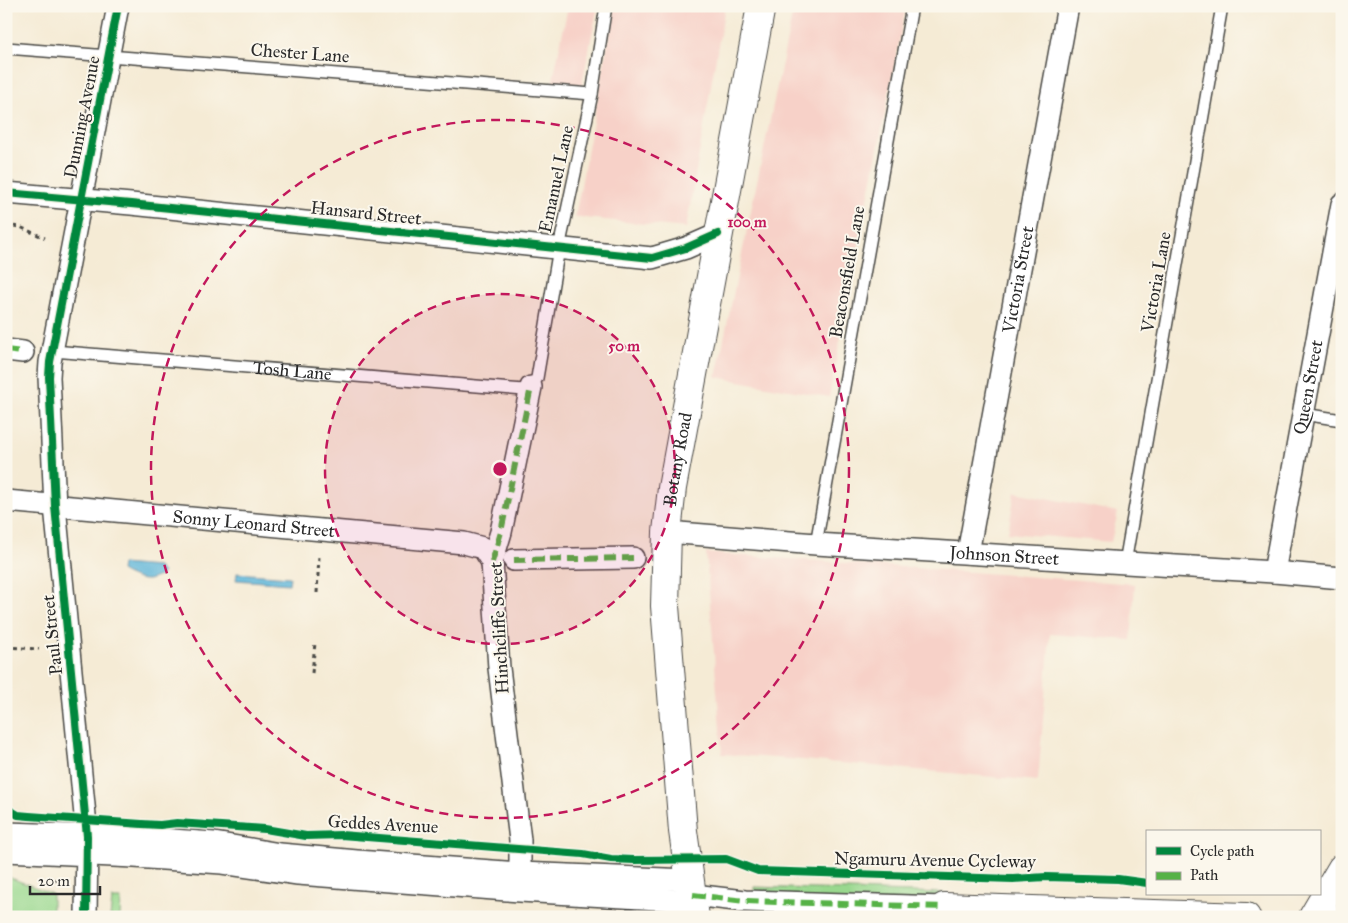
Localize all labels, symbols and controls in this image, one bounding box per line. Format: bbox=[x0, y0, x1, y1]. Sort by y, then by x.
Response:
street label: Chester Lane bbox=[250, 39, 350, 67]
street label: Dunning Avenue bbox=[59, 54, 106, 180]
street label: Emanuel Lane bbox=[534, 123, 578, 235]
street label: Hansard Street bbox=[309, 196, 423, 230]
street label: Beaconsfield Lane bbox=[825, 204, 869, 340]
text: 100 m bbox=[727, 213, 767, 231]
street label: Victoria Street bbox=[997, 224, 1039, 336]
street label: Victoria Lane bbox=[1136, 230, 1176, 335]
text: 50 m bbox=[608, 337, 640, 355]
street label: Queen Street bbox=[1289, 337, 1328, 436]
street label: Tosh Lane bbox=[252, 357, 332, 385]
street label: Botany Road bbox=[659, 411, 697, 508]
centre of rings bbox=[491, 460, 509, 478]
street label: Sonny Leonard Street bbox=[172, 505, 337, 542]
street label: Johnson Street bbox=[947, 541, 1060, 570]
street label: Hinchcliffe Street bbox=[485, 561, 513, 695]
street label: Paul Street bbox=[37, 593, 67, 676]
street label: Geddes Avenue bbox=[327, 810, 439, 838]
legend bbox=[1146, 830, 1320, 896]
text: Cycle path bbox=[1190, 842, 1255, 860]
street label: Ngamuru Avenue Cycleway bbox=[834, 847, 1037, 874]
scale bar bbox=[30, 863, 100, 895]
text: Path bbox=[1190, 866, 1219, 884]
text: 20 m bbox=[38, 872, 70, 890]

